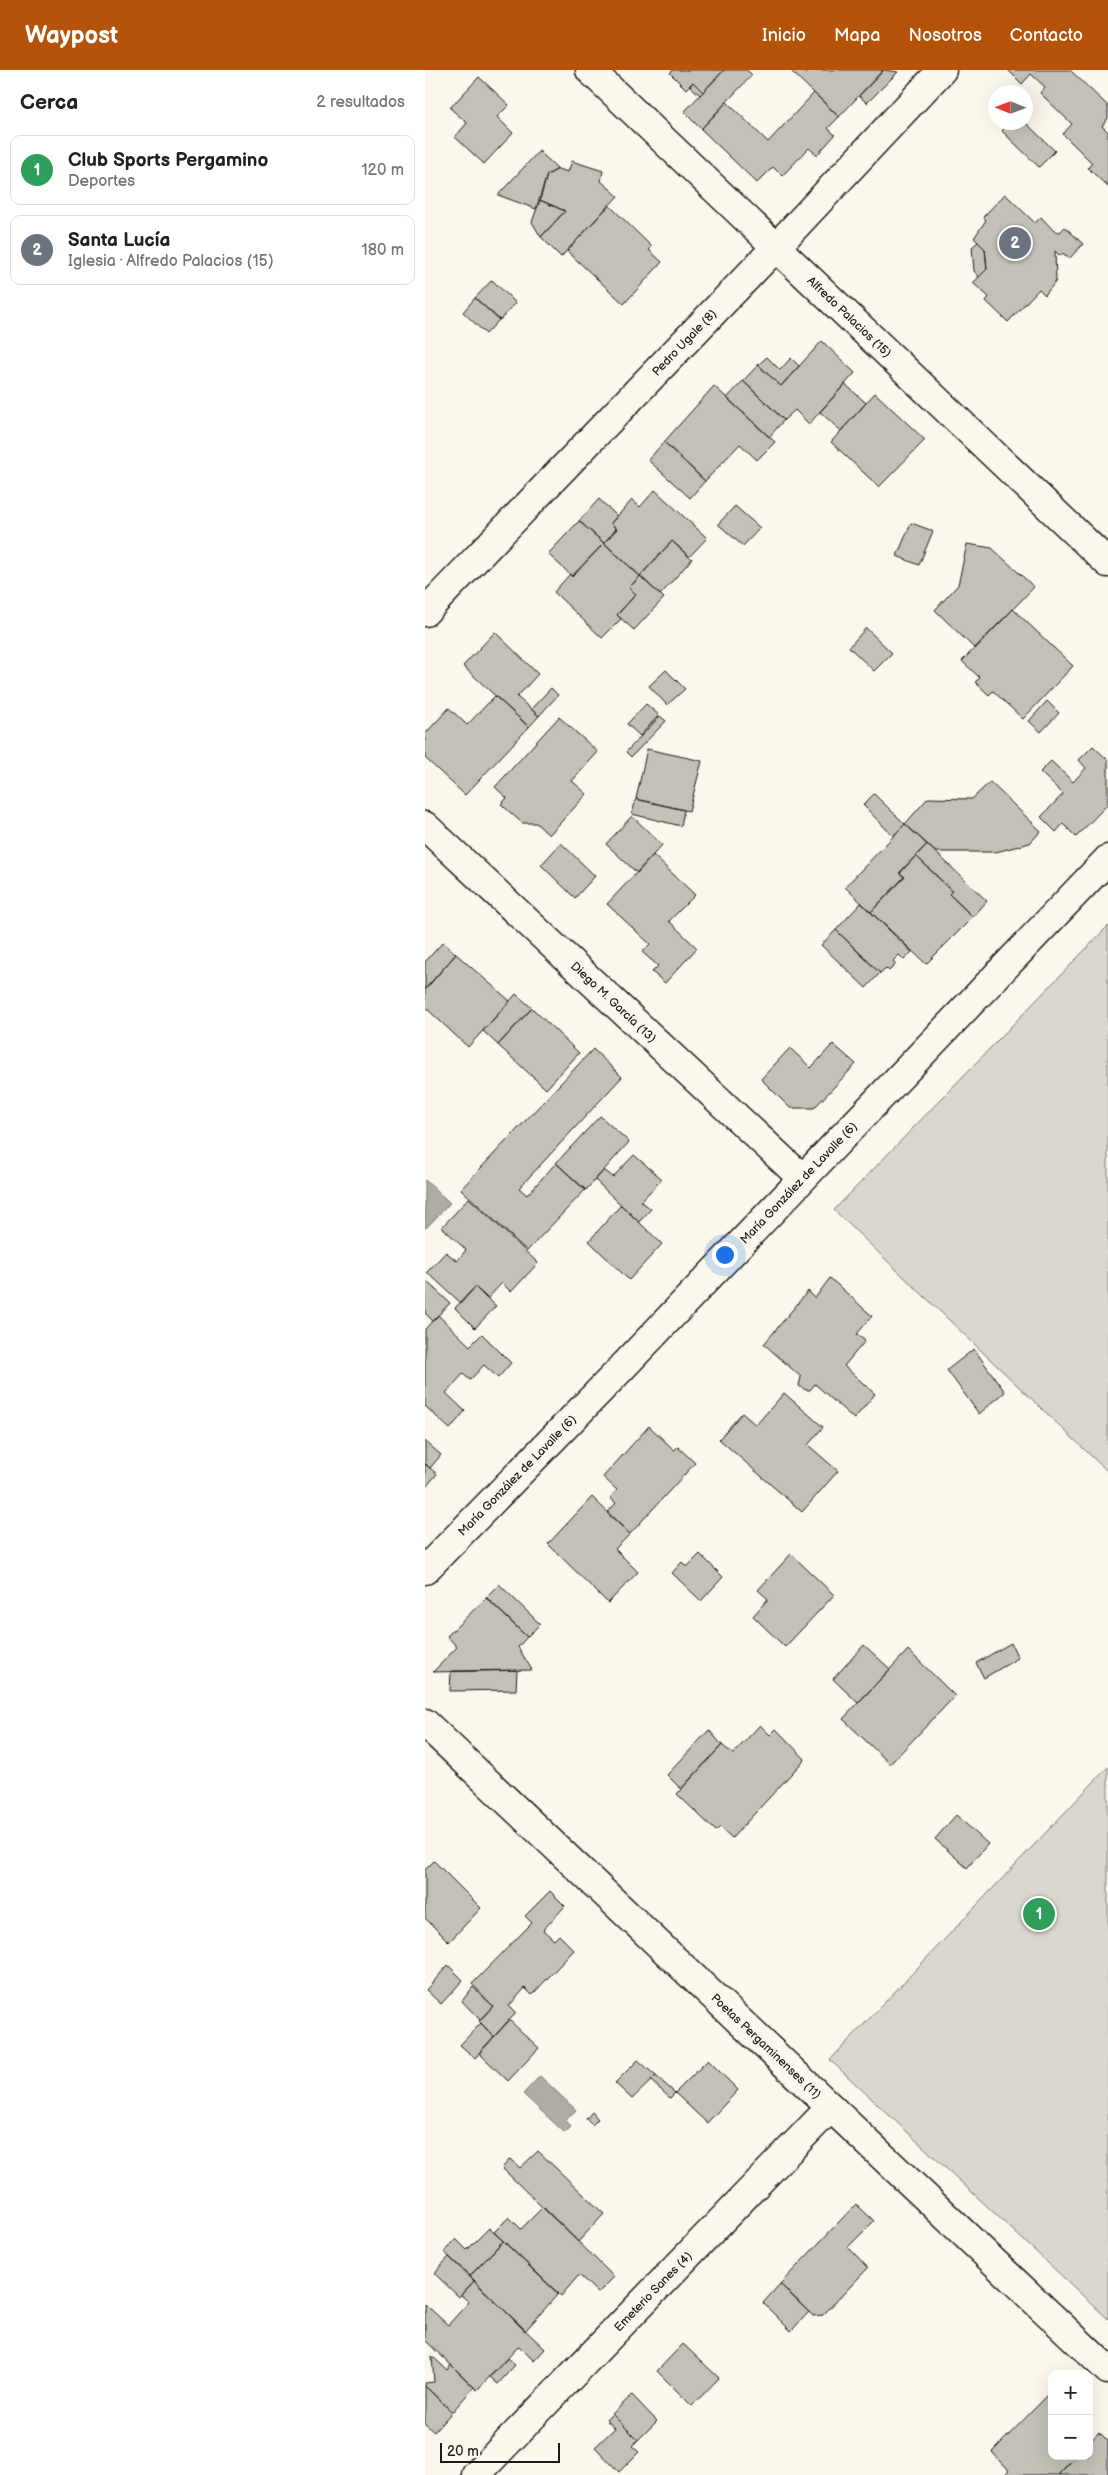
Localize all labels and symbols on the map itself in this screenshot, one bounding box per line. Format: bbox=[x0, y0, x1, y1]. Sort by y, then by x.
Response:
north arrow bbox=[988, 85, 1033, 130]
pin: 2 bbox=[999, 224, 1031, 262]
street label: Alfredo Palacios (15) bbox=[804, 274, 894, 361]
street label: Pedro Ugale (8) bbox=[649, 306, 720, 379]
street label: Diego M. García (13) bbox=[567, 959, 659, 1046]
street label: María González de Lavalle (6) bbox=[737, 1119, 861, 1247]
your location bbox=[712, 1242, 738, 1268]
street label: María González de Lavalle (6) bbox=[455, 1412, 580, 1539]
pin: 1 bbox=[1023, 1895, 1055, 1933]
street label: Poetas Pergaminenses (11) bbox=[708, 1991, 824, 2102]
street label: Emeterio Sanes (4) bbox=[611, 2249, 695, 2335]
scale bar bbox=[440, 2440, 560, 2463]

